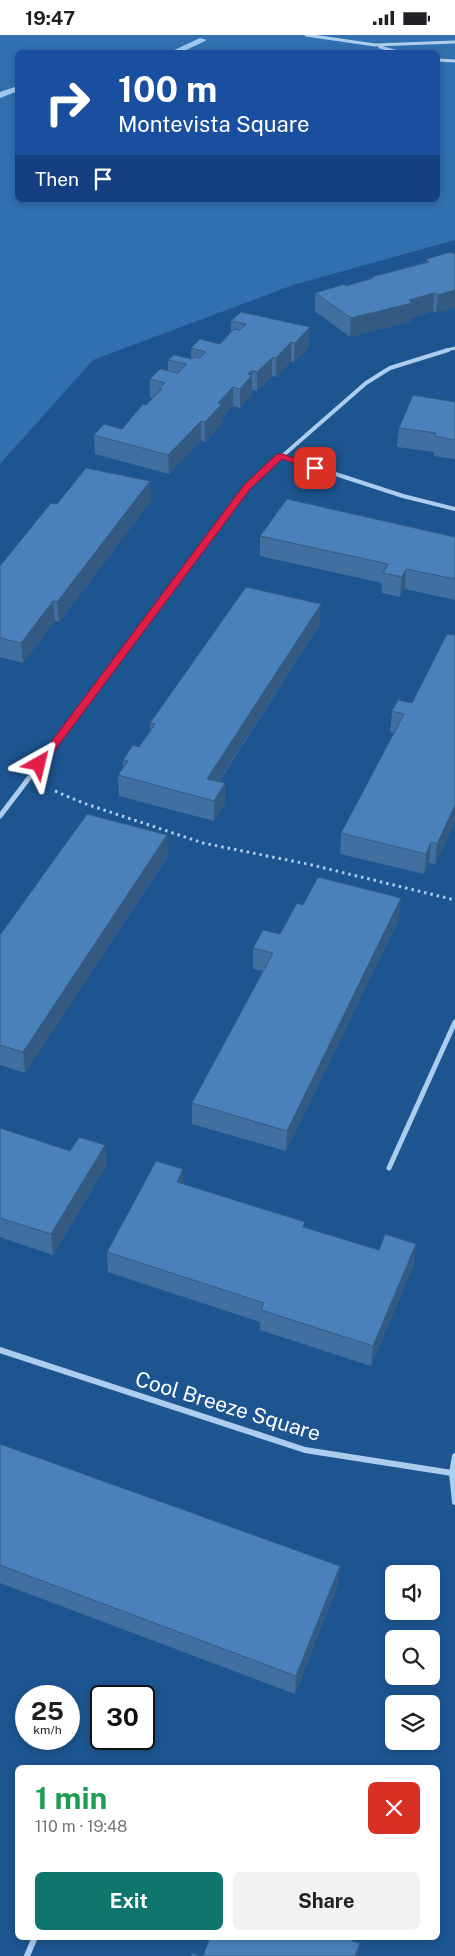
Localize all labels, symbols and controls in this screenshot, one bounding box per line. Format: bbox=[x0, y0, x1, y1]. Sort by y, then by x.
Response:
text: 19:47 bbox=[25, 7, 75, 29]
text: 100 m bbox=[118, 69, 217, 110]
icon: right bbox=[35, 70, 100, 135]
text: Montevista Square bbox=[118, 111, 310, 137]
icon: arrive bbox=[89, 165, 117, 193]
text: Then bbox=[35, 168, 79, 190]
pin bbox=[294, 447, 336, 489]
icon: arrive bbox=[301, 454, 329, 482]
position arrow bbox=[12.0, 737, 64.0, 789]
street label: Cool Breeze Square bbox=[132, 1366, 324, 1446]
map controls bbox=[385, 1565, 440, 1750]
button: sound bbox=[385, 1565, 440, 1620]
button: search bbox=[385, 1630, 440, 1685]
speed limit sign: 30 bbox=[90, 1685, 155, 1750]
button: layers bbox=[385, 1695, 440, 1750]
text: 25 bbox=[31, 1696, 64, 1726]
text: km/h bbox=[33, 1723, 62, 1737]
text: 1 min bbox=[35, 1780, 107, 1816]
button: close bbox=[368, 1782, 420, 1834]
text: 110 m · 19:48 bbox=[35, 1817, 127, 1836]
button: Exit bbox=[35, 1872, 223, 1930]
button: Share bbox=[233, 1872, 420, 1930]

